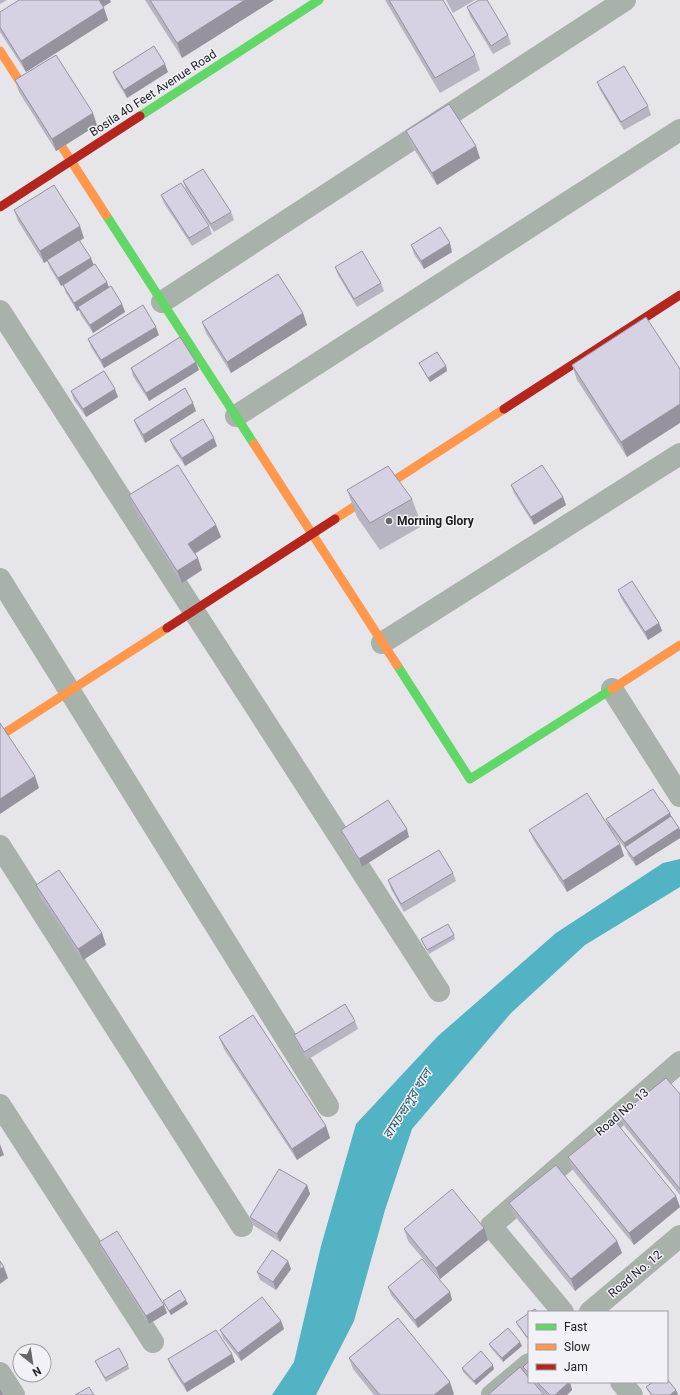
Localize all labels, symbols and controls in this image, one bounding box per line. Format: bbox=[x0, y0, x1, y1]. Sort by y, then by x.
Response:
street label: Bosila 40 Feet Avenue Road bbox=[87, 47, 219, 139]
place label: Morning Glory bbox=[397, 514, 475, 528]
marker: Morning Glory bbox=[384, 516, 394, 526]
water label: রামচন্দ্রপুর খাল bbox=[380, 1064, 436, 1142]
street label: Road No. 13 bbox=[593, 1085, 651, 1139]
street label: Road No. 12 bbox=[605, 1247, 665, 1300]
legend bbox=[528, 1311, 668, 1383]
text: Fast bbox=[564, 1320, 587, 1334]
text: Slow bbox=[564, 1340, 590, 1354]
north arrow bbox=[12, 1343, 52, 1383]
text: Jam bbox=[564, 1360, 588, 1374]
text: N bbox=[30, 1364, 43, 1379]

